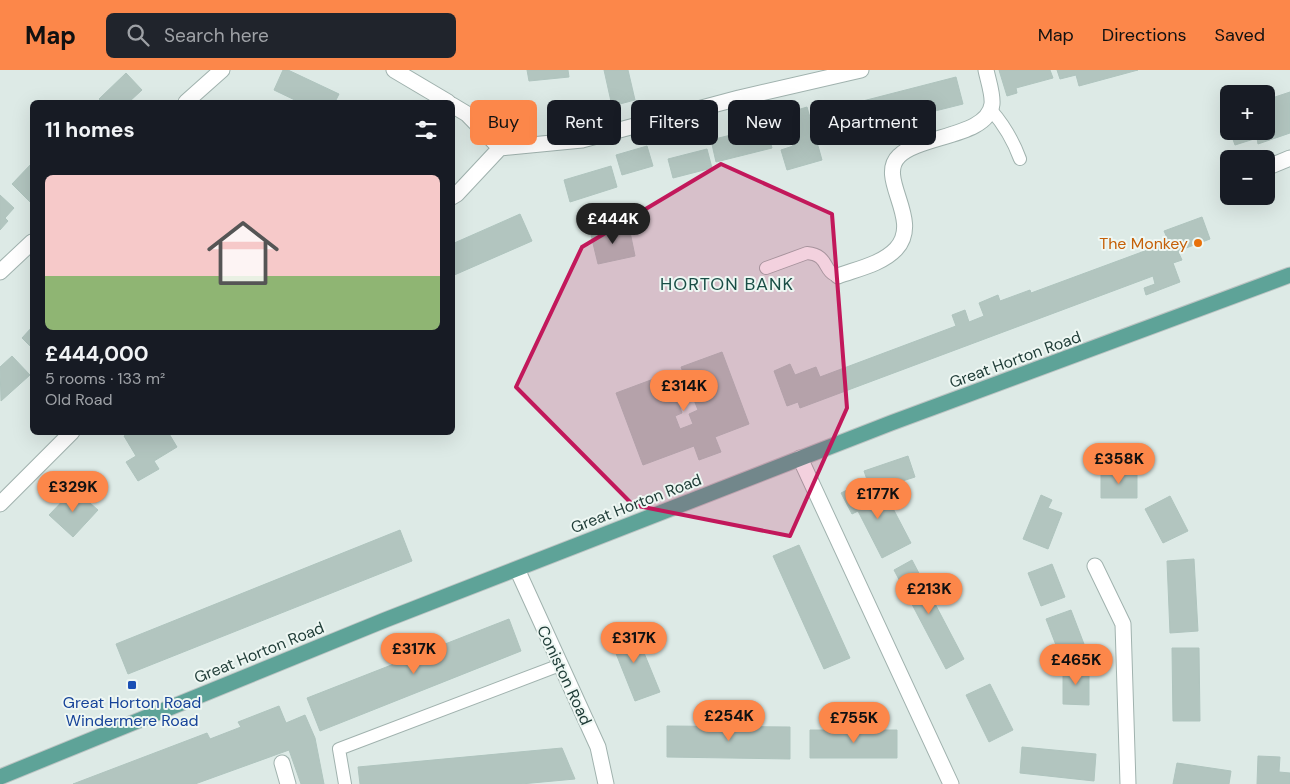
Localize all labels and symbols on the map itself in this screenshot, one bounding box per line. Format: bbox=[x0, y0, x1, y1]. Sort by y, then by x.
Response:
pin: £444K bbox=[578, 202, 648, 245]
place label: The Monkey bbox=[1099, 233, 1188, 254]
marker: The Monkey bbox=[1192, 237, 1204, 249]
district label: HORTON BANK bbox=[660, 272, 794, 296]
street label: Great Horton Road bbox=[947, 326, 1084, 393]
pin: £314K bbox=[649, 370, 719, 412]
pin: £358K bbox=[1084, 442, 1154, 485]
street label: Great Horton Road bbox=[568, 469, 705, 538]
pin: £329K bbox=[38, 470, 108, 513]
pin: £177K bbox=[843, 478, 913, 520]
pin: £213K bbox=[894, 572, 964, 615]
street label: Great Horton Road bbox=[191, 617, 327, 688]
street label: Coniston Road bbox=[532, 622, 597, 729]
pin: £317K bbox=[599, 622, 669, 664]
pin: £317K bbox=[379, 632, 449, 675]
pin: £465K bbox=[1041, 644, 1111, 686]
marker: Great Horton Road Windermere Road bbox=[126, 679, 138, 691]
place label: Great Horton Road Windermere Road bbox=[63, 692, 201, 731]
pin: £254K bbox=[694, 700, 764, 742]
pin: £755K bbox=[819, 702, 889, 744]

